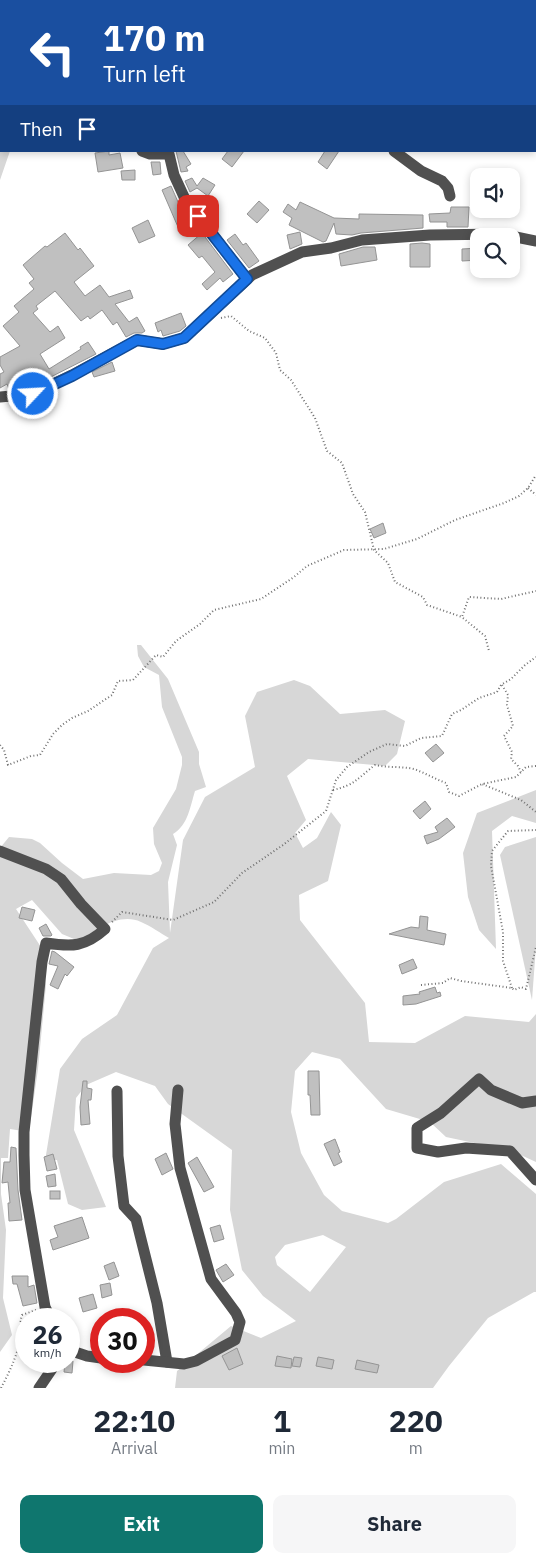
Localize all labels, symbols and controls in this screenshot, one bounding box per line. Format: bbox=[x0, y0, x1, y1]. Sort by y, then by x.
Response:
text: 170 m bbox=[103, 15, 206, 61]
icon: left bbox=[20, 20, 85, 85]
text: Turn left bbox=[103, 59, 186, 88]
icon: arrive bbox=[73, 115, 101, 143]
text: Then bbox=[20, 117, 63, 141]
map controls bbox=[470, 168, 520, 278]
button: sound bbox=[470, 168, 520, 218]
pin bbox=[177, 195, 219, 237]
icon: arrive bbox=[184, 202, 212, 230]
button: search bbox=[470, 228, 520, 278]
position arrow bbox=[6, 367, 58, 419]
speed limit sign: 30 bbox=[90, 1308, 155, 1373]
text: 26 bbox=[32, 1318, 63, 1351]
text: km/h bbox=[33, 1345, 62, 1360]
text: 22:10 bbox=[93, 1401, 175, 1440]
text: 1 bbox=[273, 1401, 291, 1440]
text: 220 bbox=[389, 1401, 443, 1440]
text: Arrival bbox=[111, 1438, 158, 1458]
text: min bbox=[268, 1438, 295, 1458]
text: m bbox=[409, 1438, 423, 1458]
button: Exit bbox=[20, 1495, 263, 1553]
button: Share bbox=[273, 1495, 516, 1553]

